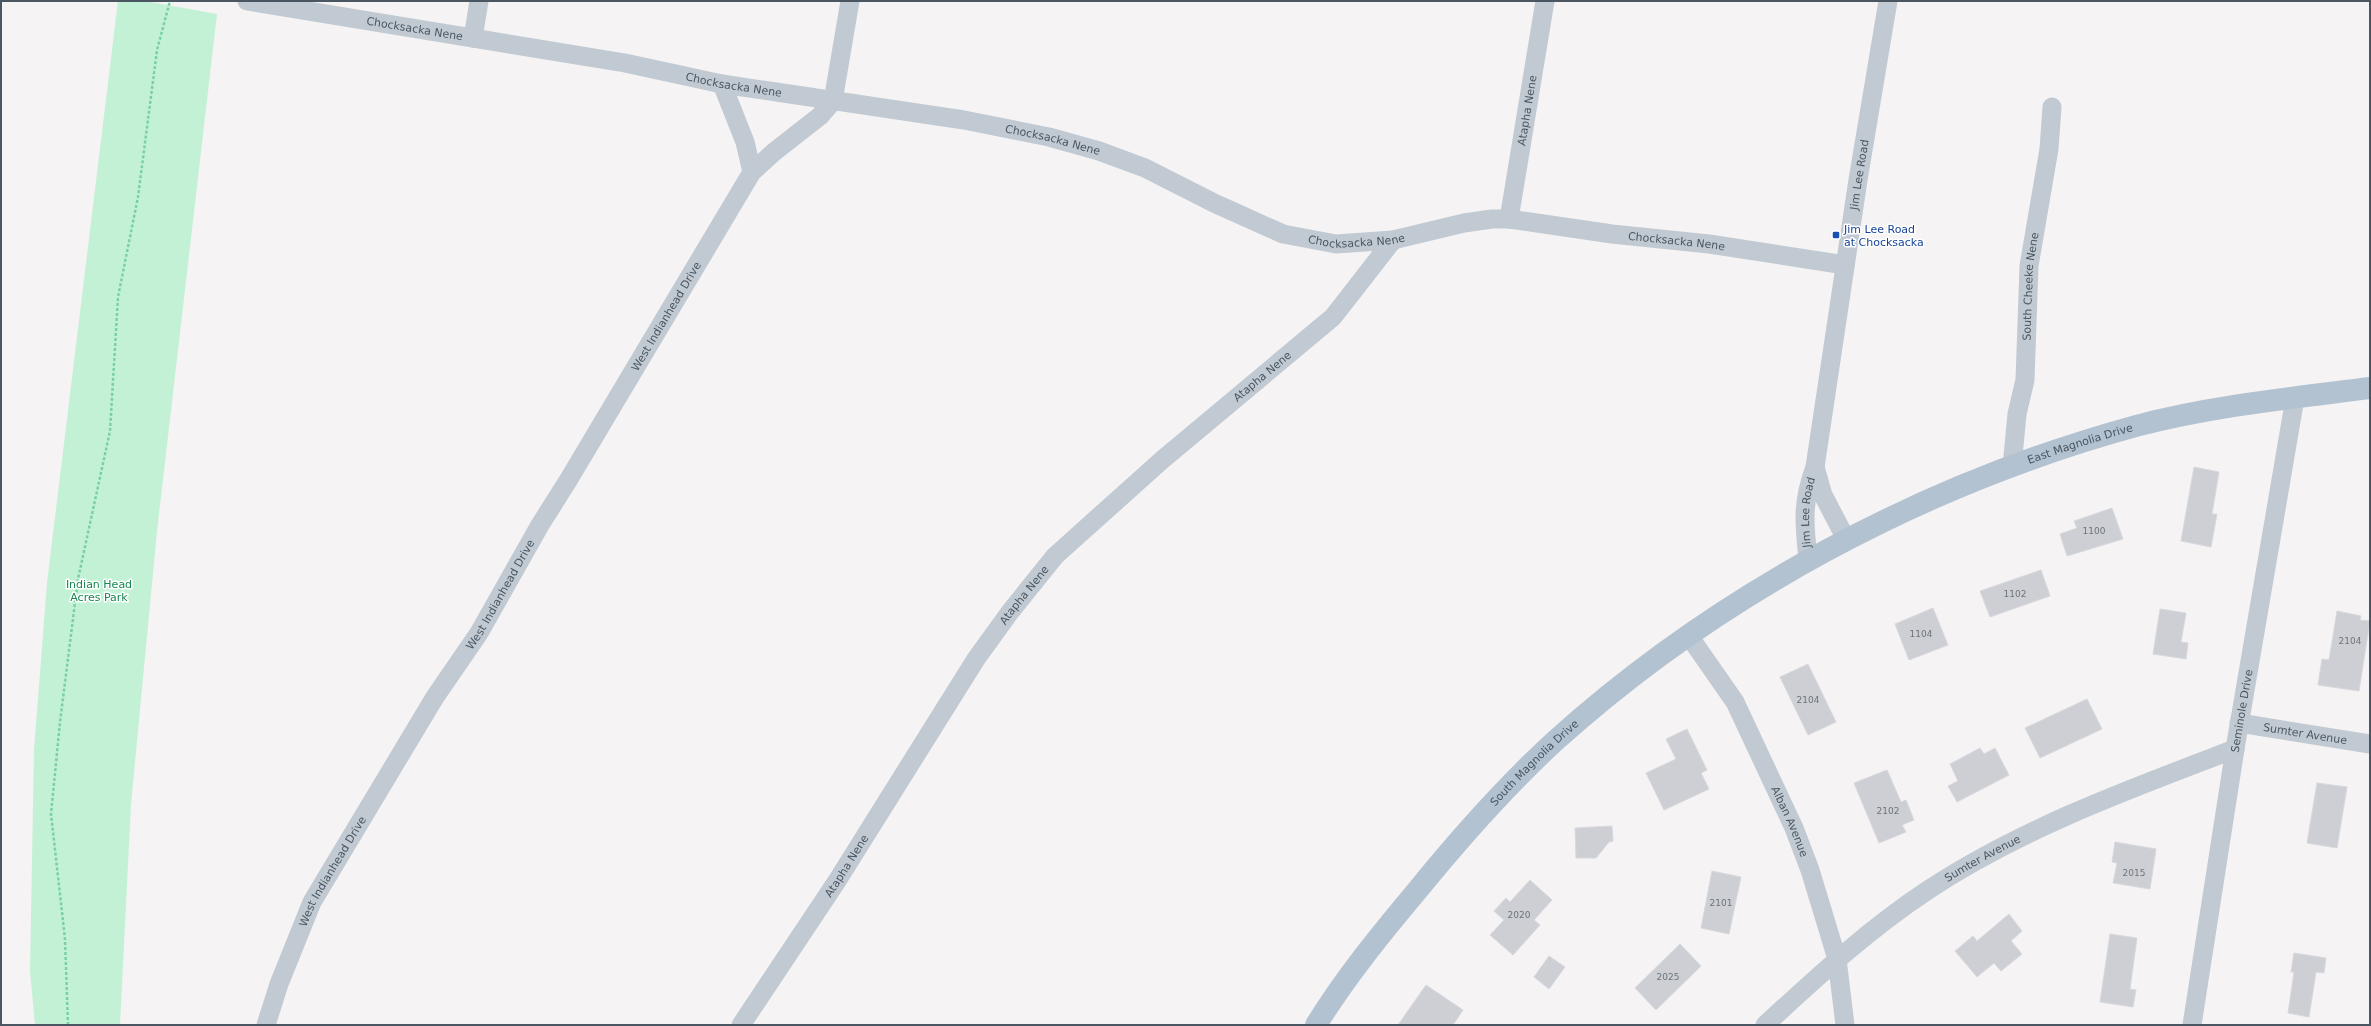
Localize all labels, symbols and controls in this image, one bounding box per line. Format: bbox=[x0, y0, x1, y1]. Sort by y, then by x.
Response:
street label: Chocksacka Nene bbox=[365, 15, 464, 43]
street label: Chocksacka Nene bbox=[684, 70, 783, 100]
street label: Atapha Nene bbox=[1515, 74, 1540, 147]
street label: Chocksacka Nene bbox=[1004, 122, 1102, 158]
street label: Jim Lee Road bbox=[1847, 139, 1872, 212]
place label: Jim Lee Road at Chocksacka bbox=[1843, 223, 1924, 249]
street label: Chocksacka Nene bbox=[1627, 230, 1726, 253]
marker: Jim Lee Road at Chocksacka bbox=[1831, 230, 1841, 240]
street label: Chocksacka Nene bbox=[1307, 231, 1407, 251]
street label: South Cheeke Nene bbox=[2020, 231, 2042, 341]
street label: West Indianhead Drive bbox=[629, 259, 704, 374]
street label: Atapha Nene bbox=[1231, 349, 1294, 405]
street label: East Magnolia Drive bbox=[2026, 421, 2135, 467]
street label: Jim Lee Road bbox=[1799, 476, 1818, 549]
house number: 1100 bbox=[2083, 526, 2106, 536]
street label: West Indianhead Drive bbox=[464, 537, 538, 652]
street label: Atapha Nene bbox=[997, 563, 1052, 627]
park label: Indian Head Acres Park bbox=[66, 578, 132, 604]
house number: 1102 bbox=[2004, 589, 2026, 599]
house number: 1104 bbox=[1910, 629, 1933, 639]
house number: 2104 bbox=[2339, 636, 2362, 646]
street label: Seminole Drive bbox=[2229, 668, 2256, 753]
house number: 2104 bbox=[1797, 695, 1820, 705]
street label: South Magnolia Drive bbox=[1488, 717, 1582, 809]
street label: Sumter Avenue bbox=[2262, 721, 2348, 747]
street label: Alban Avenue bbox=[1768, 784, 1810, 859]
house number: 2102 bbox=[1877, 806, 1899, 816]
street label: West Indianhead Drive bbox=[297, 814, 369, 929]
street label: Atapha Nene bbox=[822, 832, 872, 900]
street label: Sumter Avenue bbox=[1942, 832, 2023, 885]
house number: 2015 bbox=[2123, 868, 2145, 878]
house number: 2101 bbox=[1710, 898, 1732, 908]
house number: 2020 bbox=[1508, 910, 1531, 920]
house number: 2025 bbox=[1657, 972, 1679, 982]

